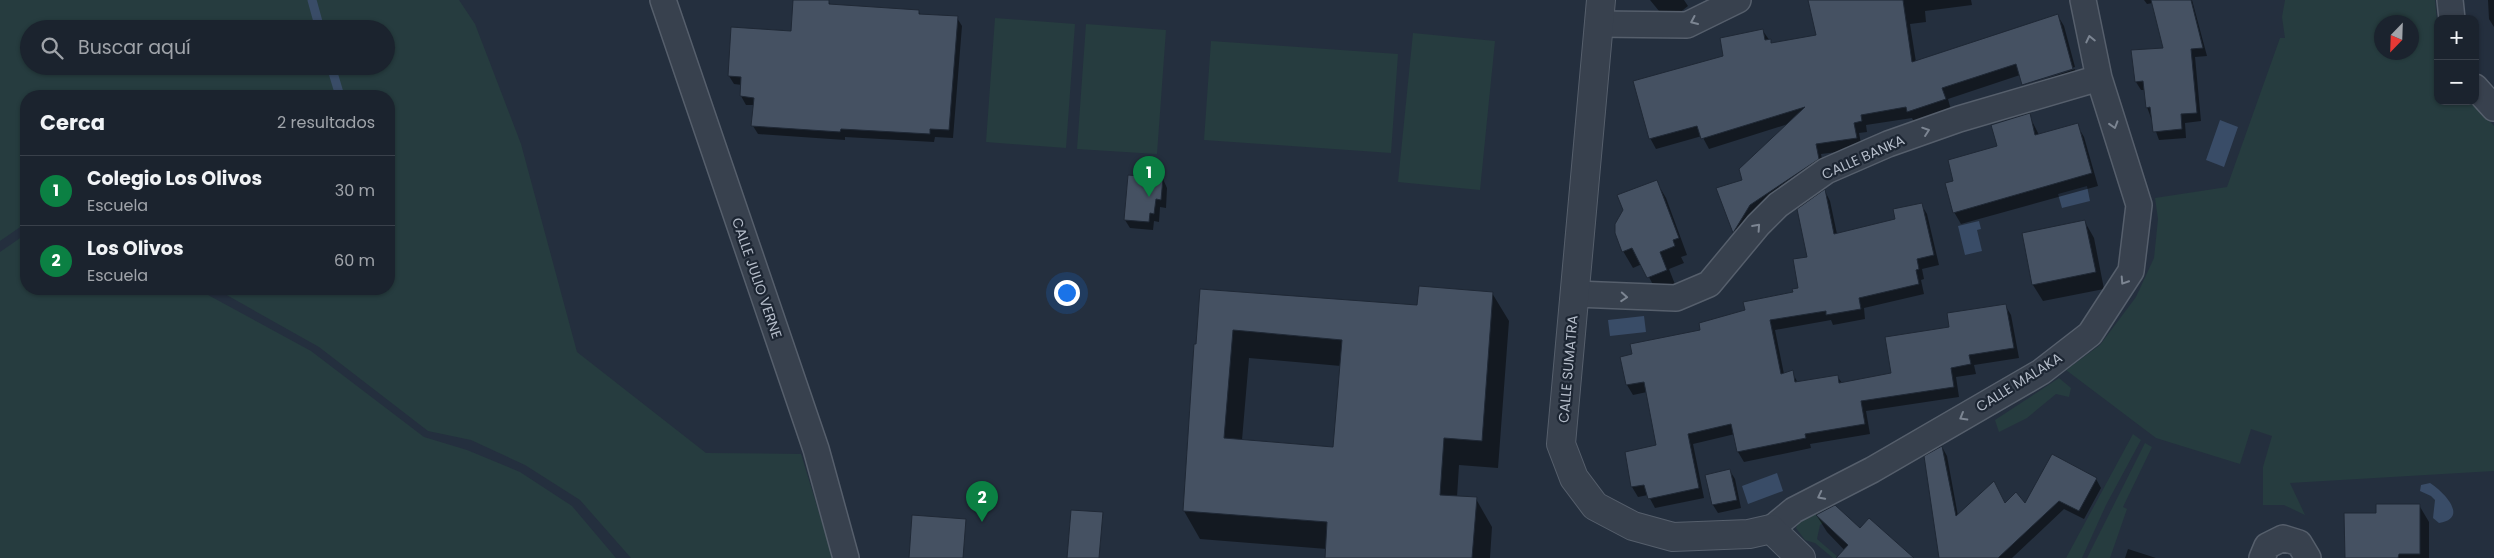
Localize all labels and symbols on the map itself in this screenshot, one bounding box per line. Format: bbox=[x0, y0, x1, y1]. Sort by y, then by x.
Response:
one-way arrow bbox=[1690, 15, 1699, 26]
north arrow bbox=[2374, 15, 2419, 60]
one-way arrow bbox=[2085, 35, 2096, 44]
one-way arrow bbox=[2108, 120, 2118, 128]
one-way arrow bbox=[1922, 127, 1930, 137]
street label: CALLE BANKA bbox=[1818, 130, 1908, 184]
pin: 1 bbox=[1133, 156, 1165, 197]
street label: CALLE JULIO VERNE bbox=[727, 215, 787, 341]
one-way arrow bbox=[1751, 223, 1760, 232]
one-way arrow bbox=[2121, 275, 2131, 284]
your location bbox=[1054, 280, 1080, 306]
one-way arrow bbox=[1620, 291, 1628, 302]
street label: CALLE SUMATRA bbox=[1553, 314, 1583, 424]
street label: CALLE MALAKA bbox=[1972, 348, 2066, 416]
one-way arrow bbox=[1960, 411, 1969, 421]
pin: 2 bbox=[966, 481, 998, 522]
one-way arrow bbox=[1818, 490, 1827, 500]

